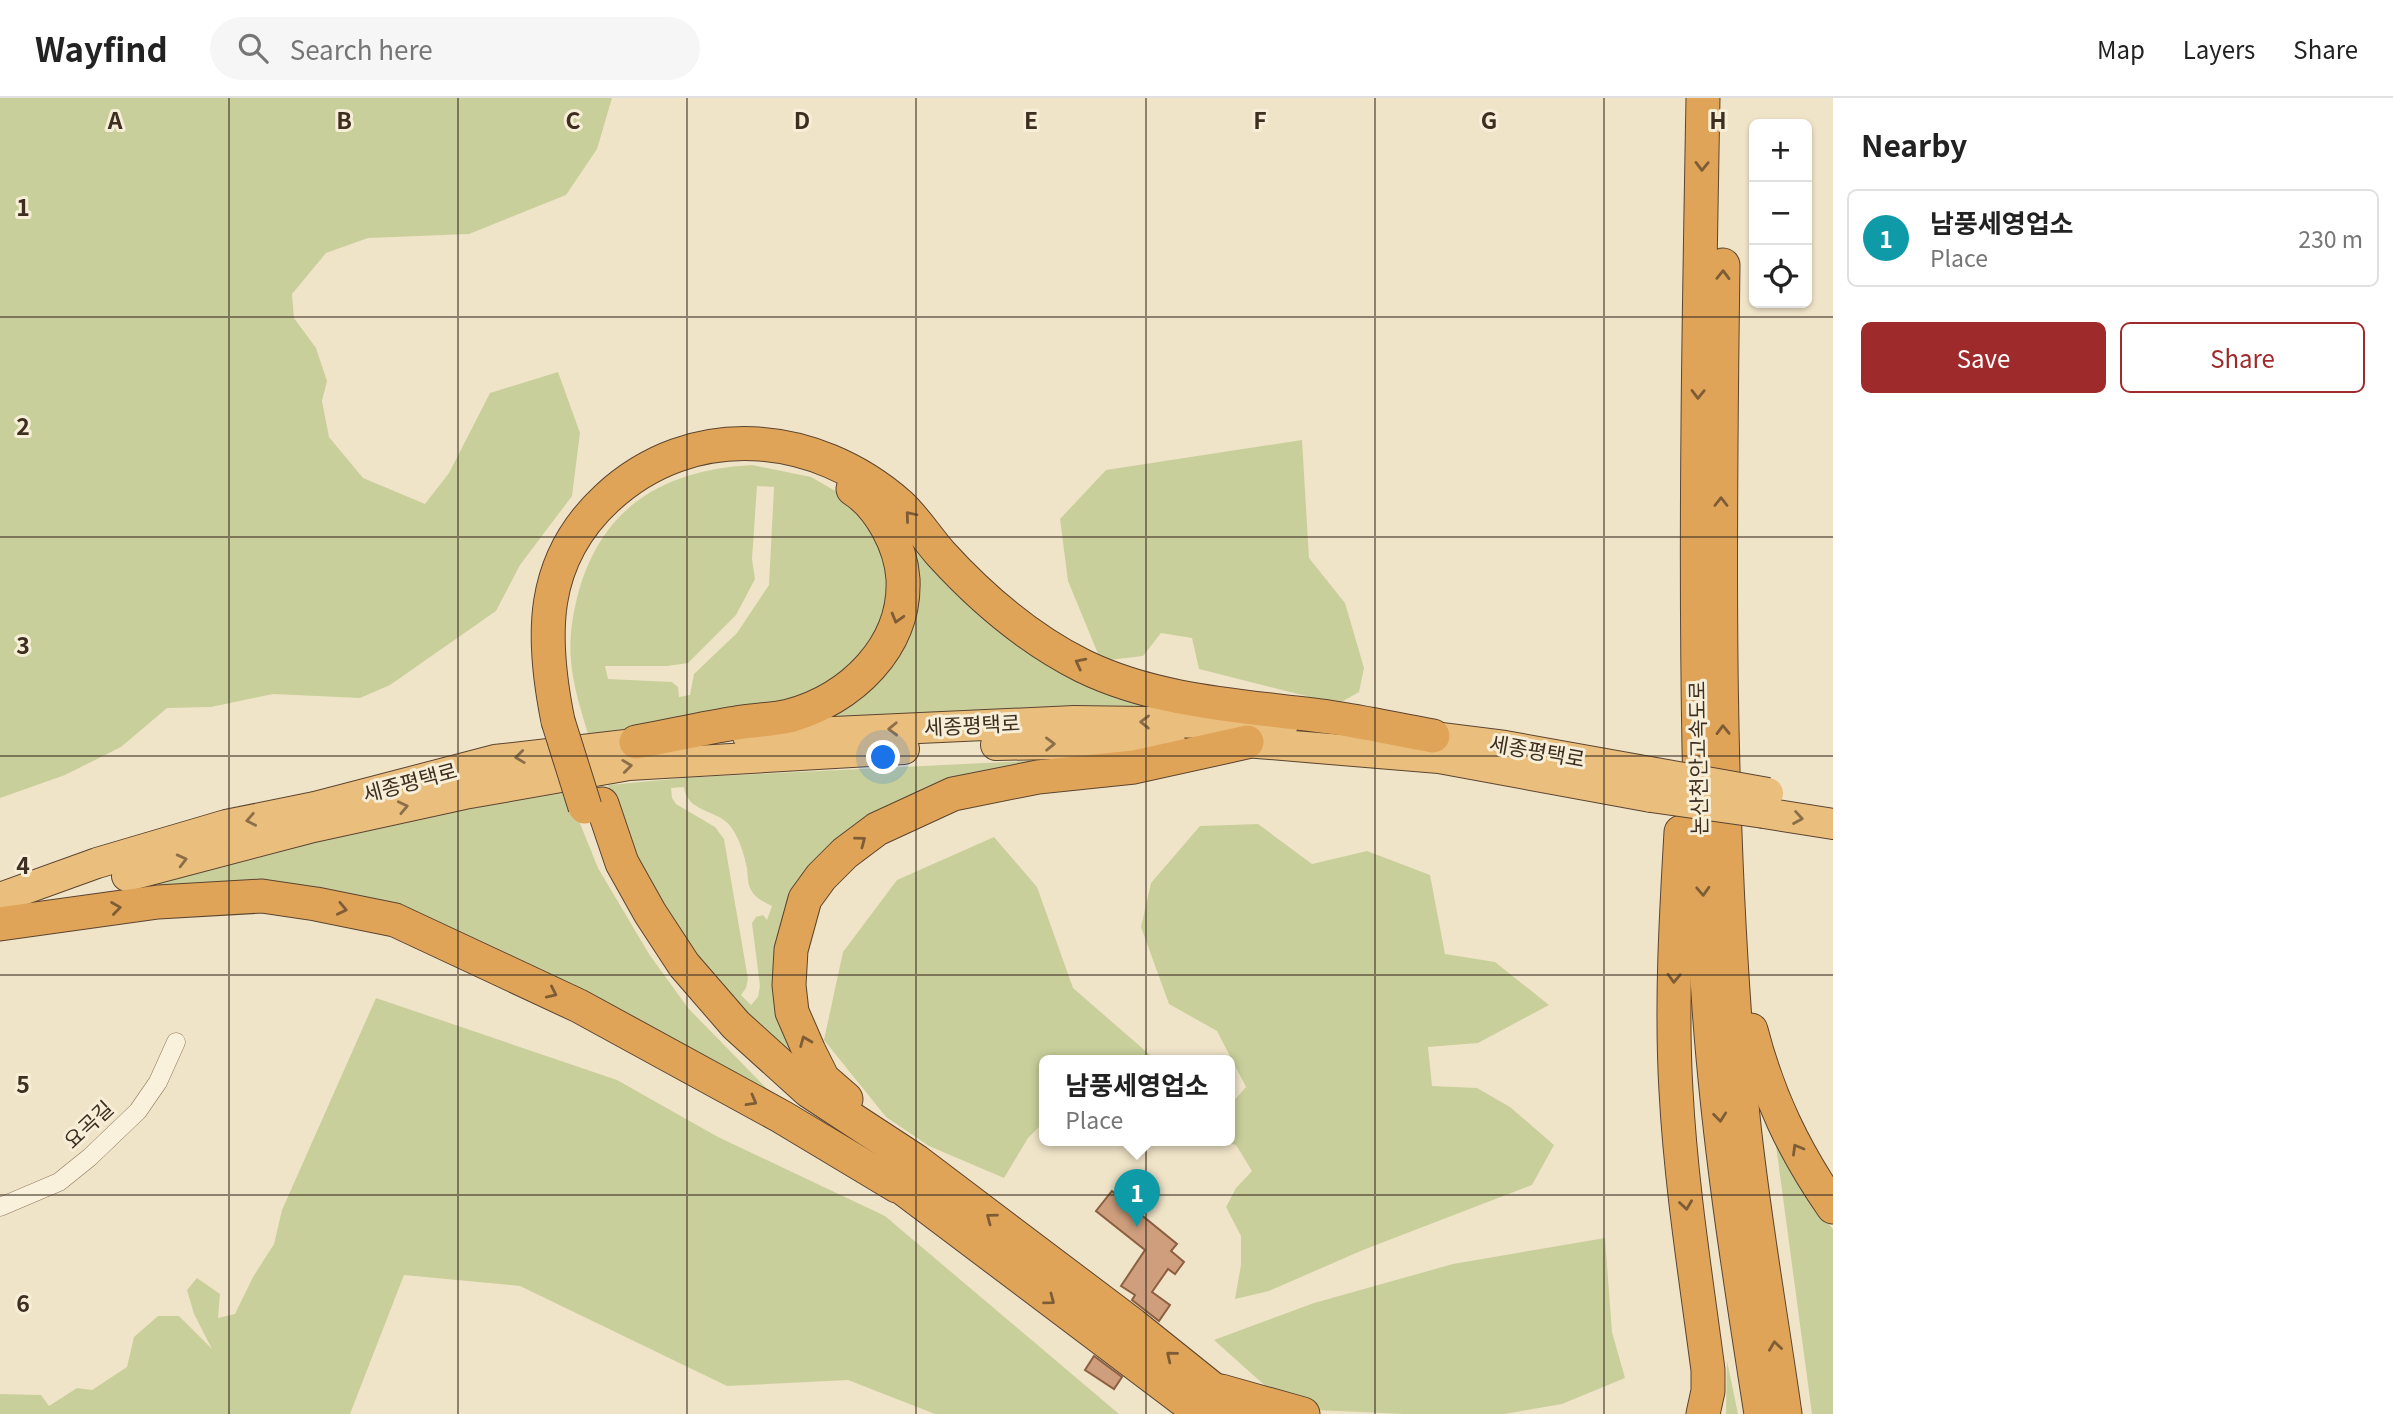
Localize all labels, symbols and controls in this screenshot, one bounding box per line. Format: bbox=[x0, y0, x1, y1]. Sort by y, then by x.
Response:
search box bbox=[210, 17, 700, 80]
text: Wayfind bbox=[35, 24, 168, 72]
icon: search bbox=[234, 29, 272, 67]
text: Search here bbox=[290, 30, 433, 67]
text: Map bbox=[2097, 31, 2145, 66]
text: Layers bbox=[2183, 31, 2255, 66]
text: Share bbox=[2293, 31, 2358, 66]
text: A bbox=[107, 102, 123, 136]
text: B bbox=[336, 102, 352, 136]
text: C bbox=[565, 102, 581, 136]
text: D bbox=[794, 102, 810, 136]
text: E bbox=[1024, 102, 1038, 136]
text: F bbox=[1253, 102, 1267, 136]
text: G bbox=[1481, 102, 1497, 136]
text: H bbox=[1709, 102, 1727, 136]
map controls bbox=[1749, 119, 1812, 308]
button: + bbox=[1749, 119, 1812, 182]
text: Nearby bbox=[1861, 122, 1967, 166]
one-way arrow bbox=[1694, 161, 1710, 172]
button: − bbox=[1749, 182, 1812, 245]
text: 1 bbox=[16, 189, 30, 223]
text: 남풍세영업소 bbox=[1930, 203, 2074, 240]
text: 1 bbox=[1879, 221, 1893, 255]
text: 230 m bbox=[2298, 221, 2363, 255]
text: Place bbox=[1930, 240, 1988, 274]
button: locate bbox=[1749, 245, 1812, 308]
one-way arrow bbox=[1715, 269, 1731, 280]
button: Save bbox=[1861, 322, 2106, 393]
button: Share bbox=[2120, 322, 2365, 393]
one-way arrow bbox=[1690, 389, 1706, 399]
text: 2 bbox=[16, 408, 30, 442]
one-way arrow bbox=[1713, 497, 1729, 507]
one-way arrow bbox=[905, 511, 918, 523]
one-way arrow bbox=[891, 612, 906, 624]
text: 3 bbox=[16, 627, 30, 661]
one-way arrow bbox=[1075, 658, 1087, 672]
street label: 논산천안고속도로 bbox=[1681, 681, 1713, 836]
street label: 세종평택로 bbox=[923, 706, 1021, 742]
one-way arrow bbox=[1139, 714, 1149, 730]
one-way arrow bbox=[887, 722, 898, 737]
one-way arrow bbox=[1715, 724, 1731, 735]
street label: 세종평택로 bbox=[1487, 727, 1588, 773]
one-way arrow bbox=[1045, 736, 1056, 752]
your location bbox=[866, 740, 900, 774]
one-way arrow bbox=[514, 750, 525, 765]
street label: 세종평택로 bbox=[359, 754, 460, 808]
one-way arrow bbox=[621, 759, 633, 774]
one-way arrow bbox=[397, 801, 409, 815]
one-way arrow bbox=[1793, 810, 1804, 825]
one-way arrow bbox=[245, 812, 257, 827]
one-way arrow bbox=[853, 837, 866, 849]
text: 4 bbox=[16, 847, 30, 881]
one-way arrow bbox=[176, 854, 188, 868]
one-way arrow bbox=[1695, 885, 1710, 896]
one-way arrow bbox=[110, 900, 122, 915]
one-way arrow bbox=[336, 900, 348, 915]
one-way arrow bbox=[1667, 972, 1682, 983]
one-way arrow bbox=[545, 985, 557, 999]
one-way arrow bbox=[799, 1035, 813, 1047]
popup bbox=[1039, 1055, 1235, 1146]
text: 남풍세영업소 bbox=[1065, 1065, 1209, 1102]
text: 5 bbox=[16, 1066, 30, 1100]
street label: 요곡길 bbox=[56, 1093, 119, 1154]
one-way arrow bbox=[745, 1093, 757, 1106]
text: Place bbox=[1065, 1102, 1123, 1136]
one-way arrow bbox=[1713, 1112, 1728, 1123]
one-way arrow bbox=[1792, 1144, 1805, 1157]
pin: 1 bbox=[1114, 1169, 1160, 1227]
one-way arrow bbox=[1678, 1199, 1693, 1211]
one-way arrow bbox=[986, 1213, 999, 1226]
text: 6 bbox=[16, 1285, 30, 1319]
one-way arrow bbox=[1042, 1292, 1054, 1304]
one-way arrow bbox=[1768, 1341, 1783, 1352]
one-way arrow bbox=[1167, 1352, 1180, 1364]

